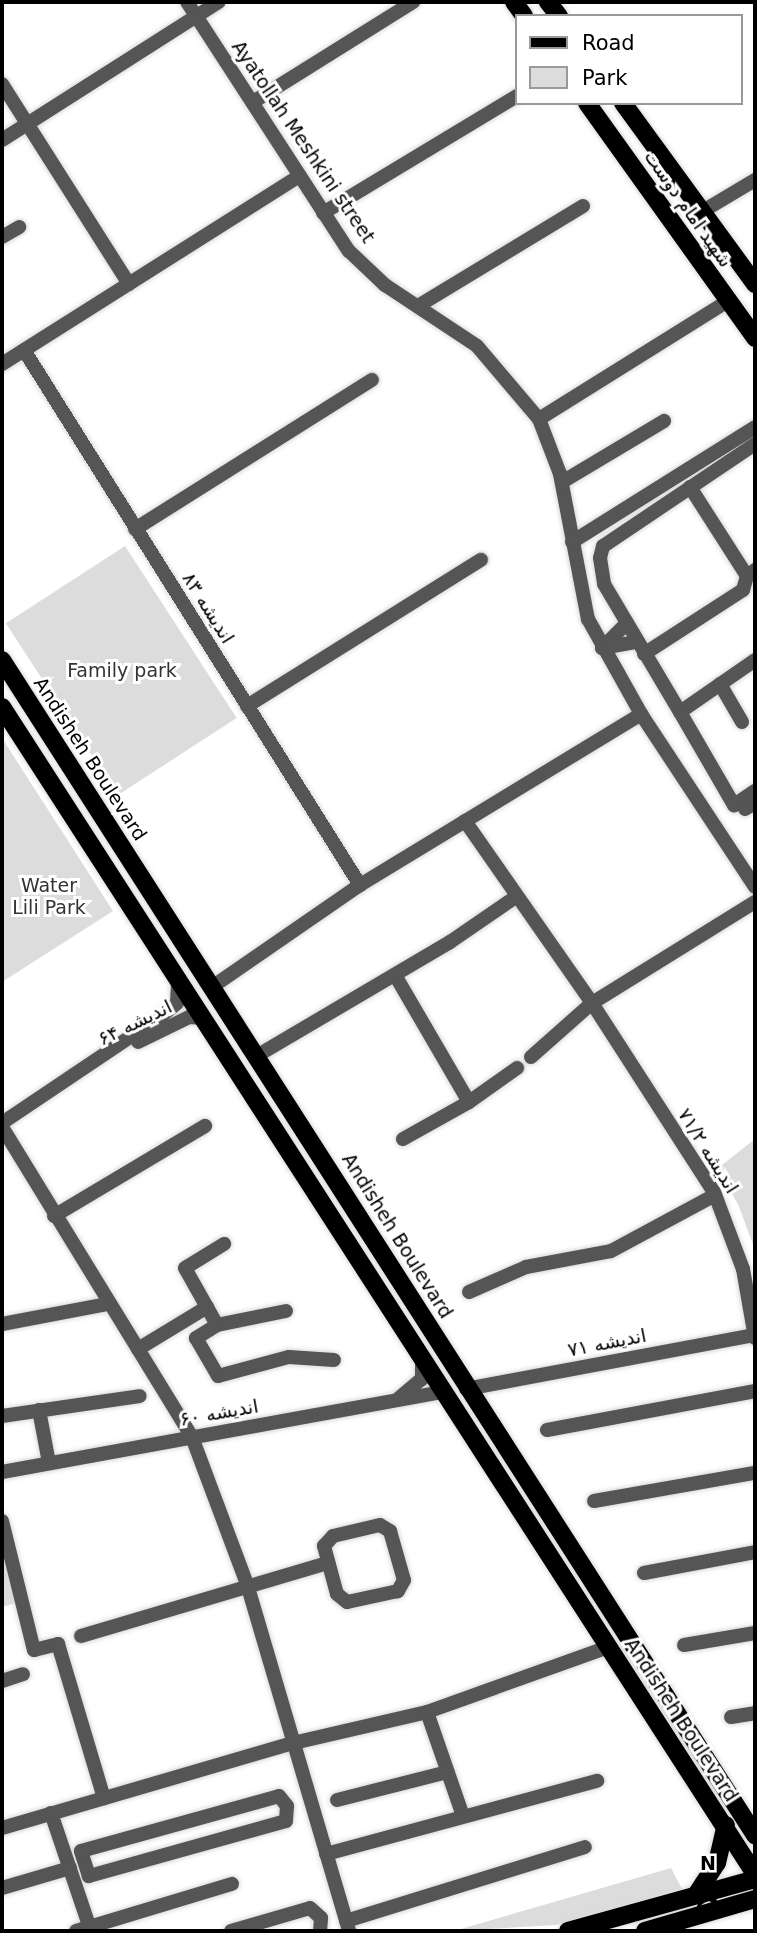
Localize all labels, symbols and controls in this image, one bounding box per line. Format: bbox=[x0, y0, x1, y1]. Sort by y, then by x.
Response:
legend bbox=[516, 14, 743, 105]
text: Road bbox=[582, 31, 635, 55]
street label: Ayatollah Meshkini street bbox=[227, 36, 379, 248]
text: Park bbox=[582, 66, 627, 90]
street label: شهید امام دوست bbox=[639, 146, 737, 272]
street label: اندیشه ۸۳ bbox=[177, 568, 239, 648]
park label: Family park bbox=[67, 660, 177, 682]
street label: Andisheh Boulevard bbox=[29, 673, 151, 845]
park label: Water Lili Park bbox=[12, 875, 86, 919]
street label: اندیشه ۶۴ bbox=[94, 995, 176, 1051]
street label: اندیشه ۷۱/۲ bbox=[673, 1104, 743, 1198]
street label: Andisheh Boulevard bbox=[337, 1149, 457, 1323]
street label: اندیشه ۷۱ bbox=[566, 1324, 648, 1362]
street label: اندیشه ۶۰ bbox=[178, 1395, 260, 1431]
street label: Andisheh Boulevard bbox=[620, 1634, 742, 1806]
north arrow bbox=[673, 1849, 743, 1919]
text: N bbox=[700, 1852, 716, 1874]

